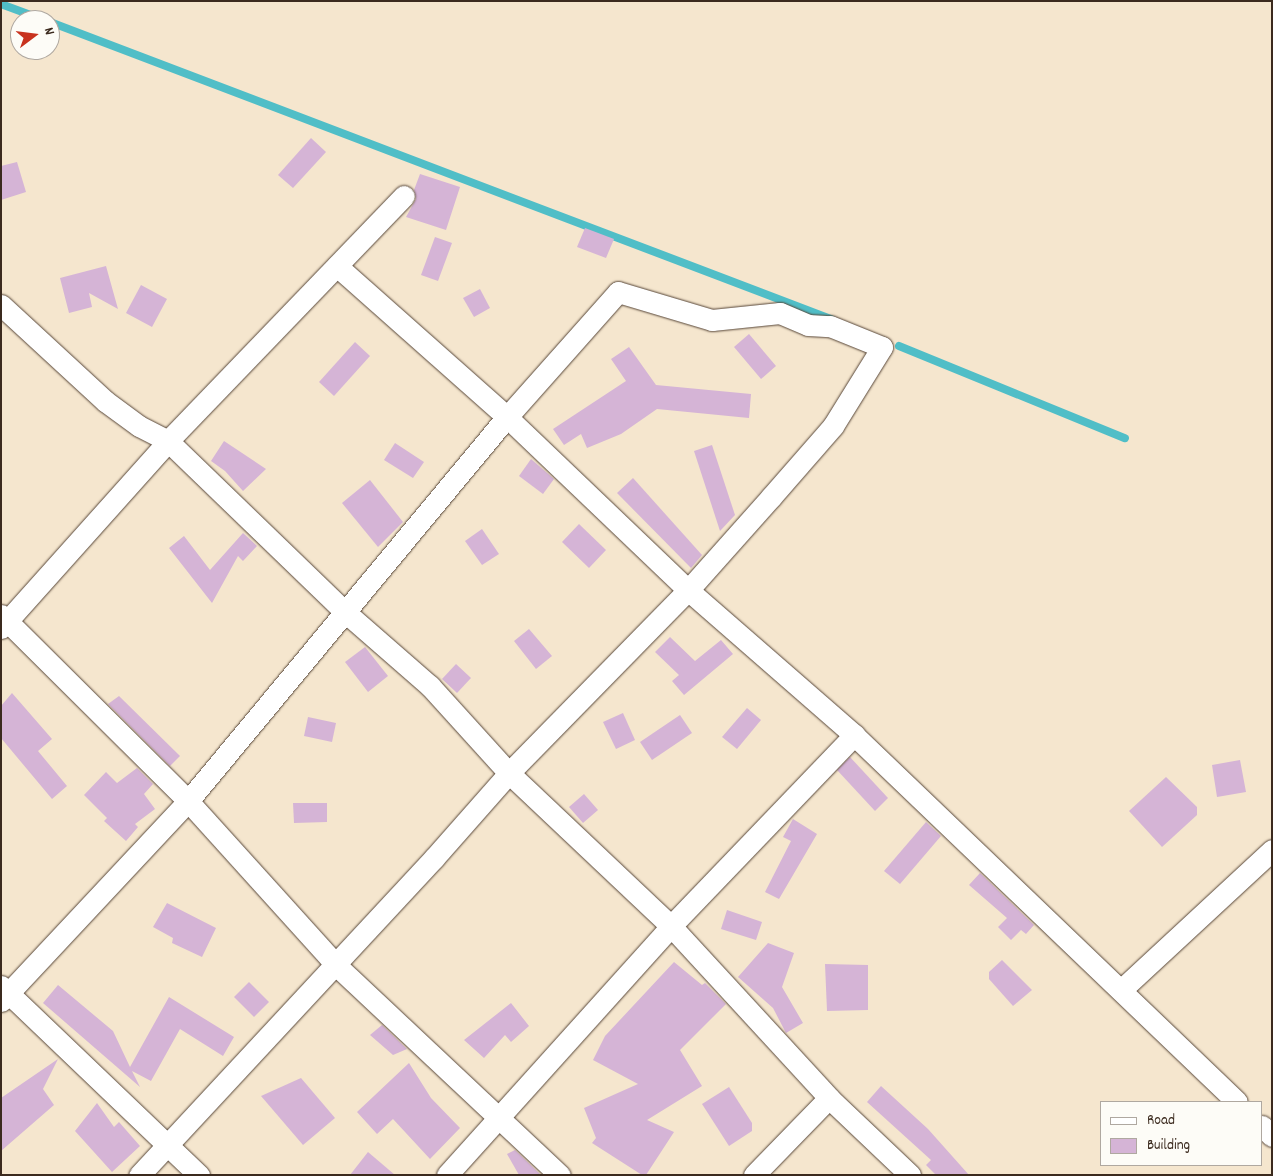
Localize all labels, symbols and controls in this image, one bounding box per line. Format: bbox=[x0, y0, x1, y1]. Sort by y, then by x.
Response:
north arrow bbox=[10, 10, 60, 60]
text: N bbox=[38, 25, 59, 37]
legend bbox=[1100, 1101, 1263, 1166]
text: Road bbox=[1147, 1110, 1175, 1132]
text: Building bbox=[1147, 1135, 1190, 1157]

